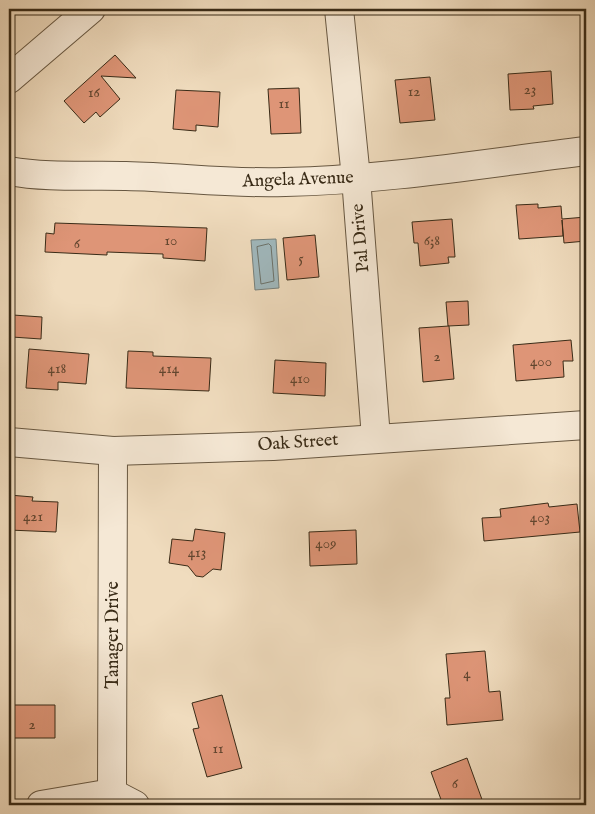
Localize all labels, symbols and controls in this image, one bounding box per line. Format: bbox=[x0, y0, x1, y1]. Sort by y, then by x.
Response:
house number: 23 bbox=[524, 80, 536, 99]
house number: 12 bbox=[408, 82, 420, 101]
house number: 16 bbox=[88, 83, 101, 102]
house number: 11 bbox=[278, 94, 290, 113]
street label: Angela Avenue bbox=[241, 167, 354, 193]
street label: Pal Drive bbox=[347, 203, 375, 273]
house number: 10 bbox=[165, 231, 177, 250]
house number: 6;8 bbox=[424, 231, 440, 250]
house number: 6 bbox=[74, 234, 81, 253]
house number: 5 bbox=[298, 249, 304, 268]
house number: 2 bbox=[433, 347, 441, 366]
house number: 400 bbox=[530, 352, 552, 371]
house number: 418 bbox=[48, 359, 67, 378]
house number: 414 bbox=[159, 359, 180, 378]
house number: 410 bbox=[290, 369, 310, 388]
street label: Oak Street bbox=[257, 429, 339, 457]
house number: 421 bbox=[23, 507, 43, 526]
house number: 403 bbox=[530, 508, 550, 527]
house number: 409 bbox=[315, 534, 337, 553]
house number: 413 bbox=[188, 543, 206, 562]
street label: Tanager Drive bbox=[102, 581, 125, 689]
house number: 4 bbox=[463, 664, 471, 683]
house number: 2 bbox=[28, 715, 36, 734]
house number: 11 bbox=[212, 739, 224, 758]
house number: 6 bbox=[452, 774, 459, 793]

